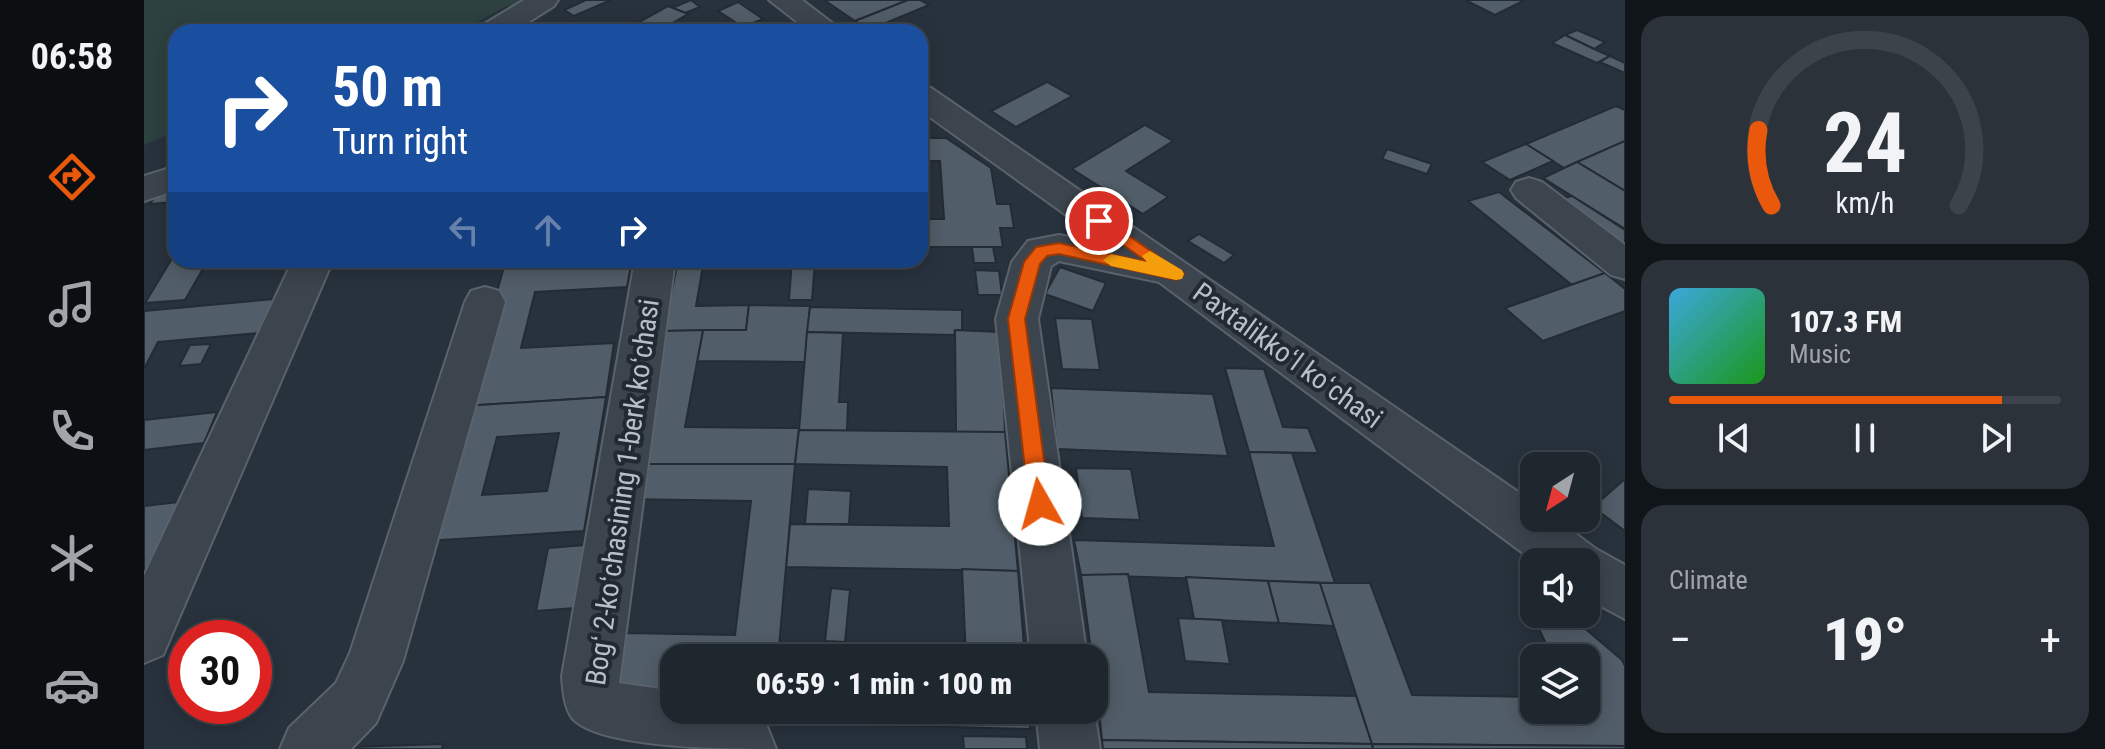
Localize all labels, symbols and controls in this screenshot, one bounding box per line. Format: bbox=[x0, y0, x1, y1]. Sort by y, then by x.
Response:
text: 06:58 bbox=[31, 36, 113, 78]
text: 50 m bbox=[332, 54, 443, 120]
icon: right bbox=[200, 56, 304, 160]
text: 24 bbox=[1823, 95, 1907, 192]
text: Turn right bbox=[332, 121, 468, 163]
icon: directions bbox=[44, 149, 100, 205]
text: km/h bbox=[1836, 186, 1894, 220]
pin bbox=[1065, 187, 1133, 255]
icon: arrive bbox=[1077, 199, 1121, 243]
icon: left bbox=[442, 208, 486, 252]
icon: ahead bbox=[526, 208, 570, 252]
icon: right bbox=[610, 208, 654, 252]
icon: music bbox=[44, 276, 100, 332]
street label: Paxtalikkoʻl koʻchasi bbox=[1187, 276, 1389, 435]
street label: Bogʻ 2-koʻchasining 1-berk koʻchasi bbox=[579, 297, 666, 687]
text: 107.3 FM bbox=[1789, 304, 1902, 339]
text: Music bbox=[1789, 339, 1851, 369]
icon: phone bbox=[44, 403, 100, 459]
icon: previous bbox=[1712, 416, 1756, 460]
icon: pause bbox=[1843, 416, 1887, 460]
icon: next bbox=[1974, 416, 2018, 460]
north arrow bbox=[1520, 452, 1600, 532]
map controls bbox=[1520, 452, 1600, 724]
position arrow bbox=[998, 462, 1082, 546]
icon: climate bbox=[44, 530, 100, 586]
button: sound bbox=[1520, 548, 1600, 628]
text: Climate bbox=[1669, 565, 1748, 595]
text: 19° bbox=[1823, 604, 1907, 675]
text: − bbox=[1669, 614, 1691, 666]
text: + bbox=[2039, 614, 2061, 666]
speed limit sign: 30 bbox=[168, 620, 272, 724]
button: layers bbox=[1520, 644, 1600, 724]
icon: car bbox=[44, 657, 100, 713]
text: 06:59 · 1 min · 100 m bbox=[756, 666, 1012, 701]

